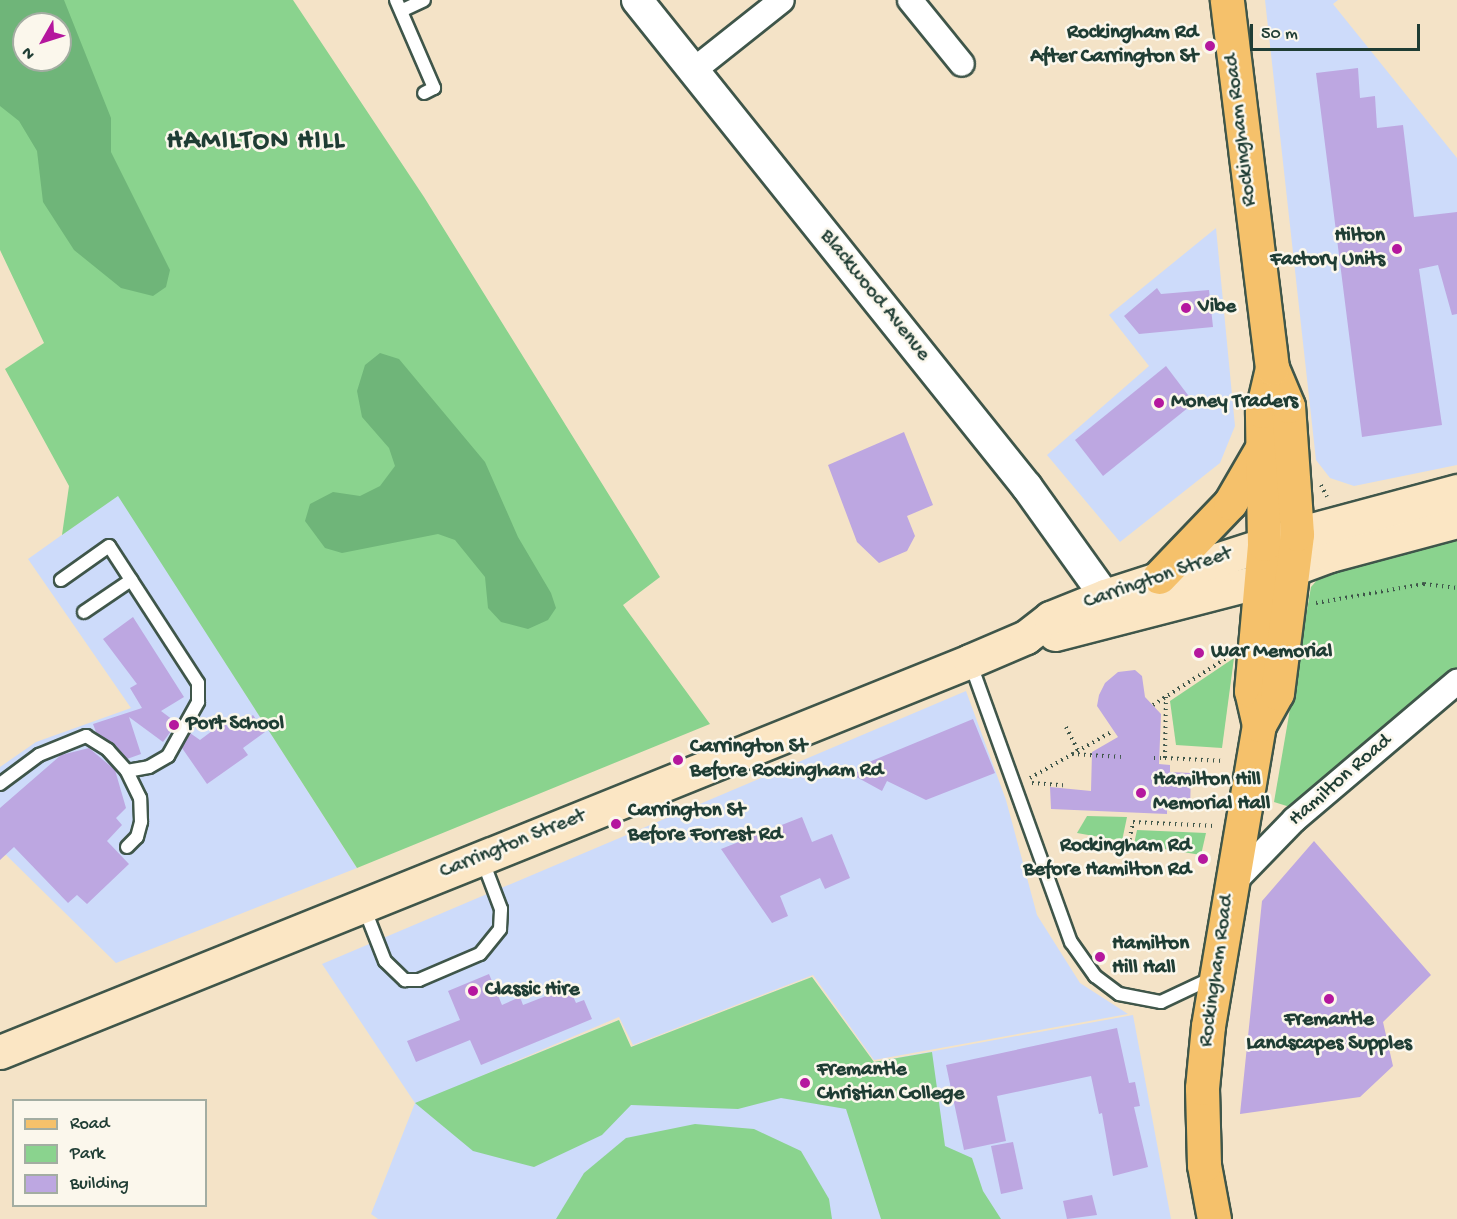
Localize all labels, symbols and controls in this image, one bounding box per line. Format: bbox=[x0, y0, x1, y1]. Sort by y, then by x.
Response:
north arrow bbox=[12, 12, 72, 72]
scale bar bbox=[1253, 12, 1422, 50]
place label: Rockingham Rd After Carrington St bbox=[1030, 21, 1198, 71]
text: 50 m bbox=[1261, 24, 1298, 45]
marker: Rockingham Rd After Carrington St bbox=[1203, 39, 1217, 53]
text: N bbox=[19, 42, 40, 62]
street label: Rockingham Road bbox=[1220, 52, 1264, 208]
district label: HAMILTON HILL bbox=[167, 127, 345, 159]
place label: Hilton Factory Units bbox=[1270, 224, 1385, 274]
street label: Blackwood Avenue bbox=[813, 225, 935, 367]
marker: Hilton Factory Units bbox=[1390, 242, 1404, 256]
place label: Vibe bbox=[1198, 295, 1236, 321]
marker: Vibe bbox=[1179, 301, 1193, 315]
place label: Money Traders bbox=[1171, 390, 1298, 416]
marker: Money Traders bbox=[1152, 396, 1166, 410]
street label: Carrington Street bbox=[1081, 542, 1235, 616]
place label: War Memorial bbox=[1211, 640, 1332, 666]
marker: War Memorial bbox=[1192, 646, 1206, 660]
place label: Port School bbox=[186, 712, 284, 738]
marker: Port School bbox=[167, 718, 181, 732]
street label: Hamilton Road bbox=[1284, 729, 1398, 833]
place label: Carrington St Before Rockingham Rd bbox=[690, 735, 883, 785]
marker: Carrington St Before Rockingham Rd bbox=[671, 753, 685, 767]
place label: Hamilton Hill Memorial Hall bbox=[1153, 768, 1270, 818]
marker: Hamilton Hill Memorial Hall bbox=[1134, 786, 1148, 800]
place label: Carrington St Before Forrest Rd bbox=[628, 799, 782, 849]
street label: Carrington Street bbox=[437, 804, 589, 886]
marker: Carrington St Before Forrest Rd bbox=[609, 817, 623, 831]
place label: Rockingham Rd Before Hamilton Rd bbox=[1023, 834, 1191, 884]
marker: Rockingham Rd Before Hamilton Rd bbox=[1196, 852, 1210, 866]
street label: Rockingham Road bbox=[1195, 893, 1241, 1049]
place label: Hamilton Hill Hall bbox=[1112, 932, 1189, 982]
marker: Hamilton Hill Hall bbox=[1093, 950, 1107, 964]
place label: Classic Hire bbox=[485, 978, 580, 1004]
marker: Classic Hire bbox=[466, 984, 480, 998]
marker: Fremantle Landscapes Supples bbox=[1322, 992, 1336, 1006]
place label: Fremantle Landscapes Supples bbox=[1246, 1008, 1412, 1058]
place label: Fremantle Christian College bbox=[817, 1058, 964, 1108]
marker: Fremantle Christian College bbox=[798, 1076, 812, 1090]
legend bbox=[12, 1099, 207, 1207]
text: Road bbox=[70, 1114, 109, 1135]
text: Park bbox=[70, 1144, 104, 1165]
text: Building bbox=[70, 1174, 129, 1195]

